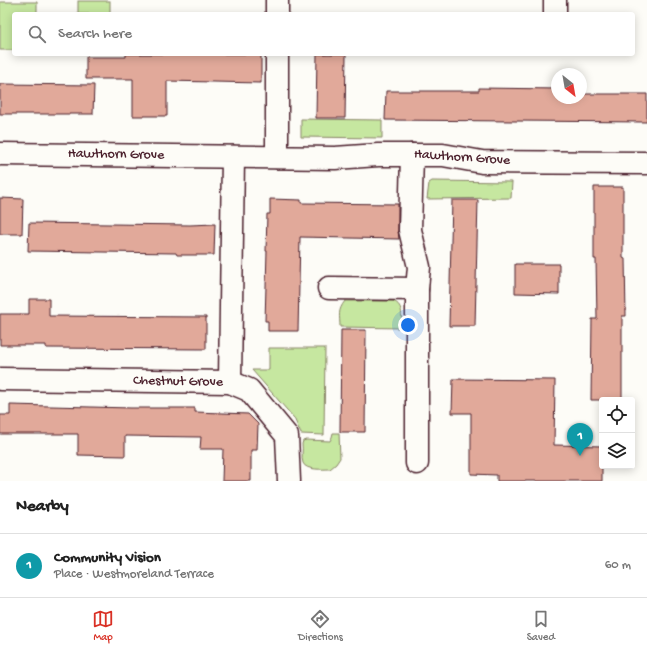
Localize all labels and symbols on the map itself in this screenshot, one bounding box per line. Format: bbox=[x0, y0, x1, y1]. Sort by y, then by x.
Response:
north arrow bbox=[551, 68, 587, 104]
street label: Hawthorn Grove bbox=[68, 146, 165, 164]
street label: Hawthorn Grove bbox=[413, 146, 511, 170]
your location bbox=[398, 315, 418, 335]
street label: Chestnut Grove bbox=[133, 373, 224, 391]
pin: 1 bbox=[567, 423, 593, 456]

